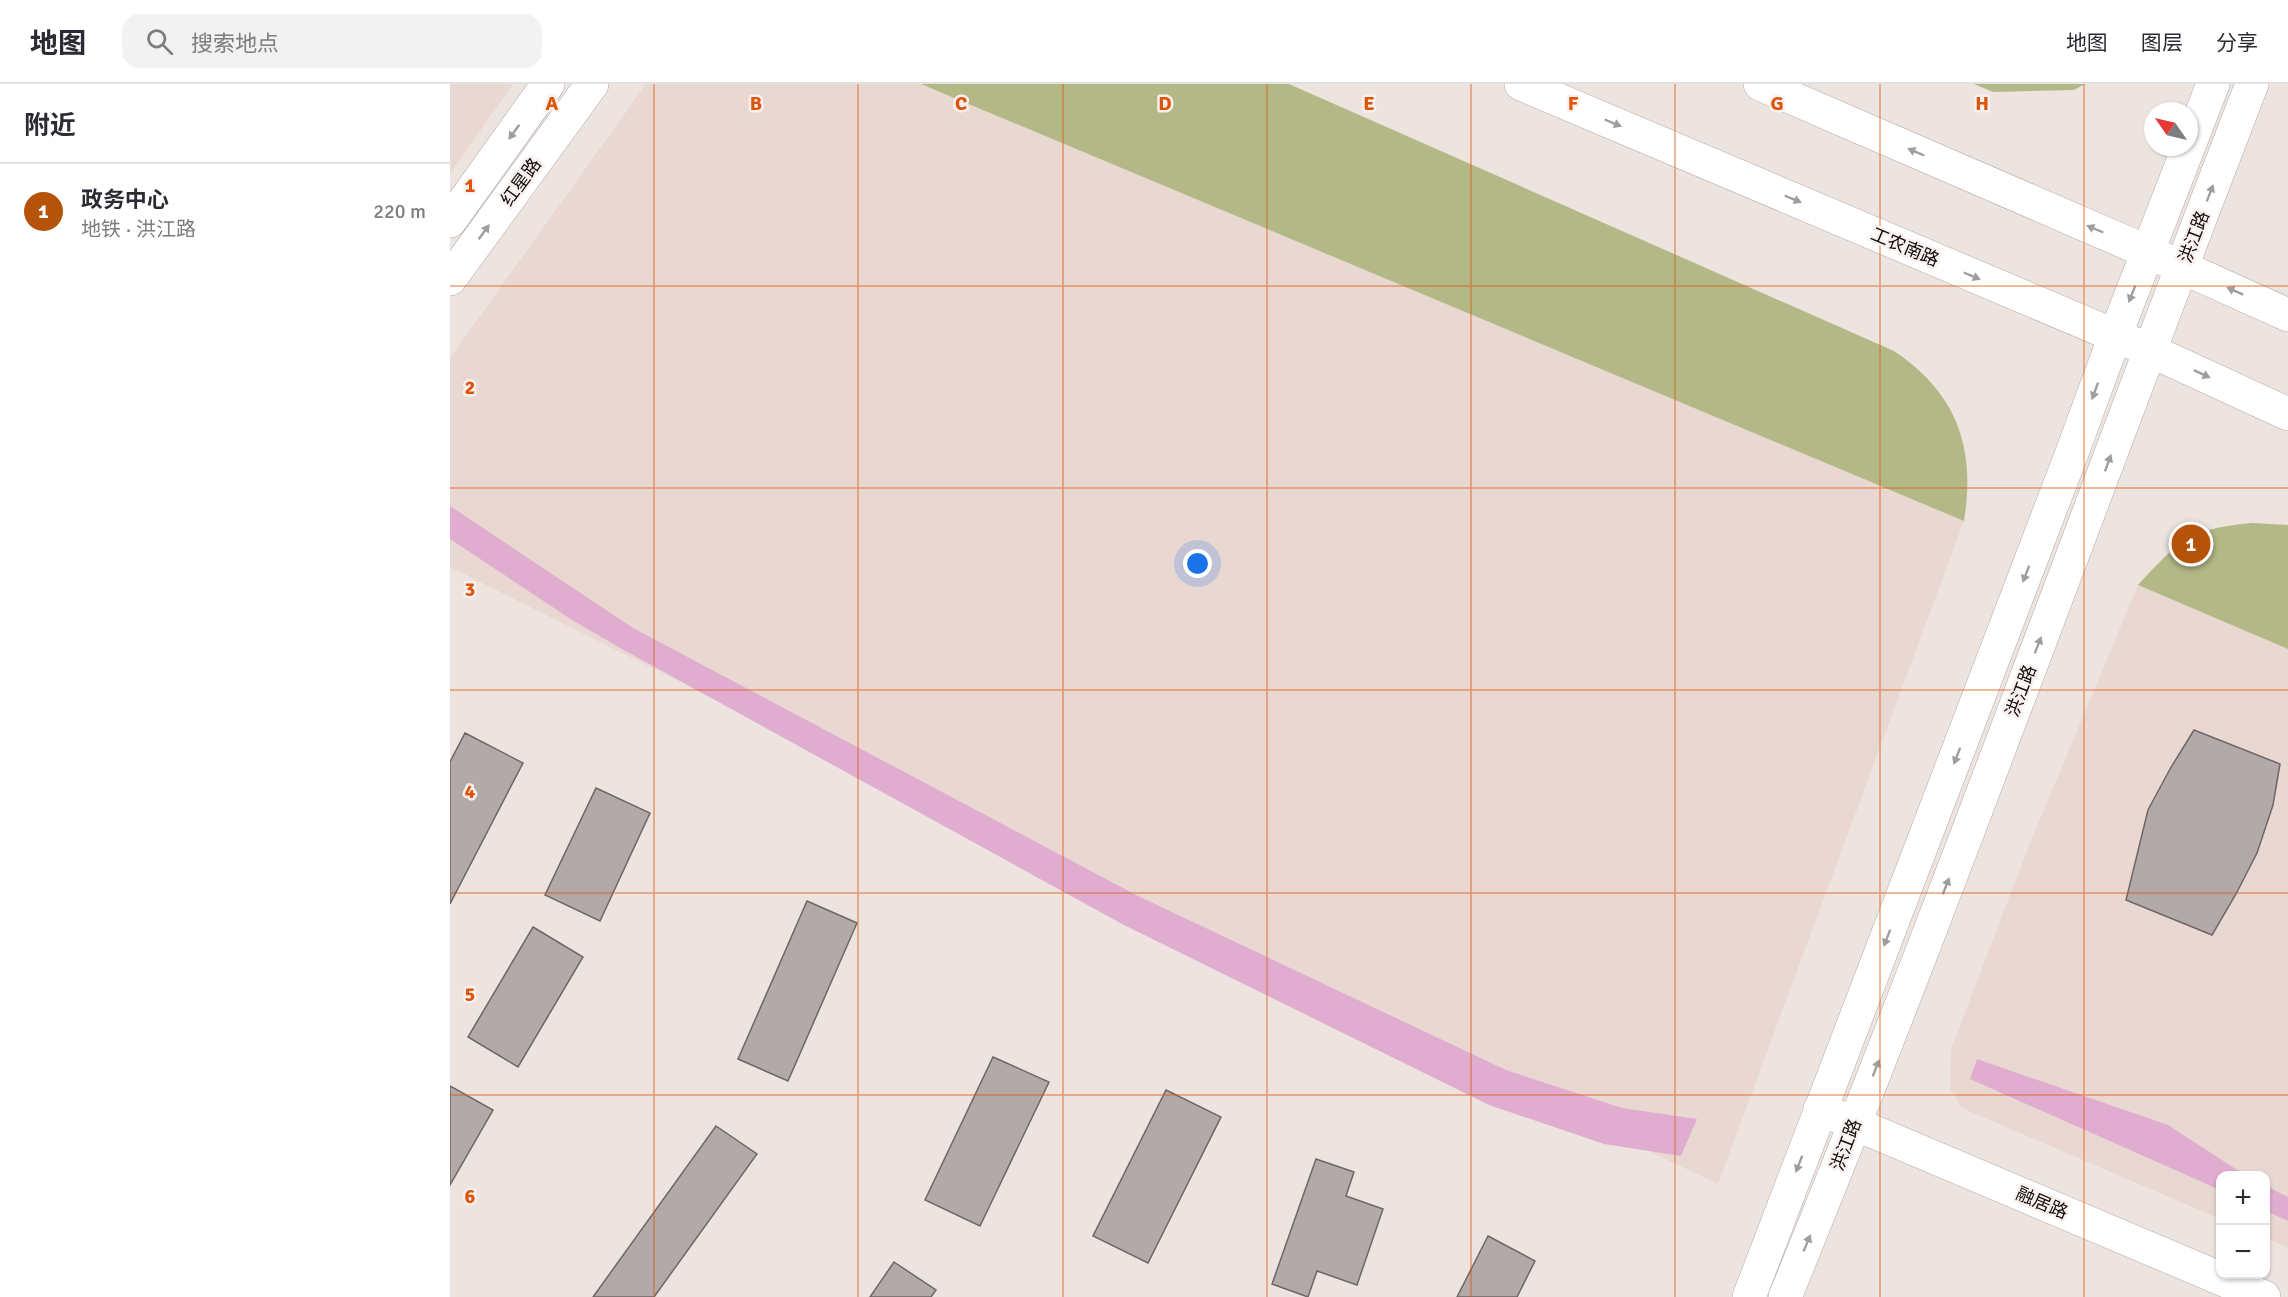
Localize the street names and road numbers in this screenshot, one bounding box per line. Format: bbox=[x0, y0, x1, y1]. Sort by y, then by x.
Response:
street label: 红星路 bbox=[496, 154, 546, 210]
street label: 洪江路 bbox=[2174, 208, 2214, 266]
street label: 工农南路 bbox=[1868, 223, 1942, 271]
street label: 洪江路 bbox=[2001, 662, 2041, 720]
street label: 洪江路 bbox=[1826, 1116, 1866, 1174]
street label: 融居路 bbox=[2013, 1182, 2071, 1224]

